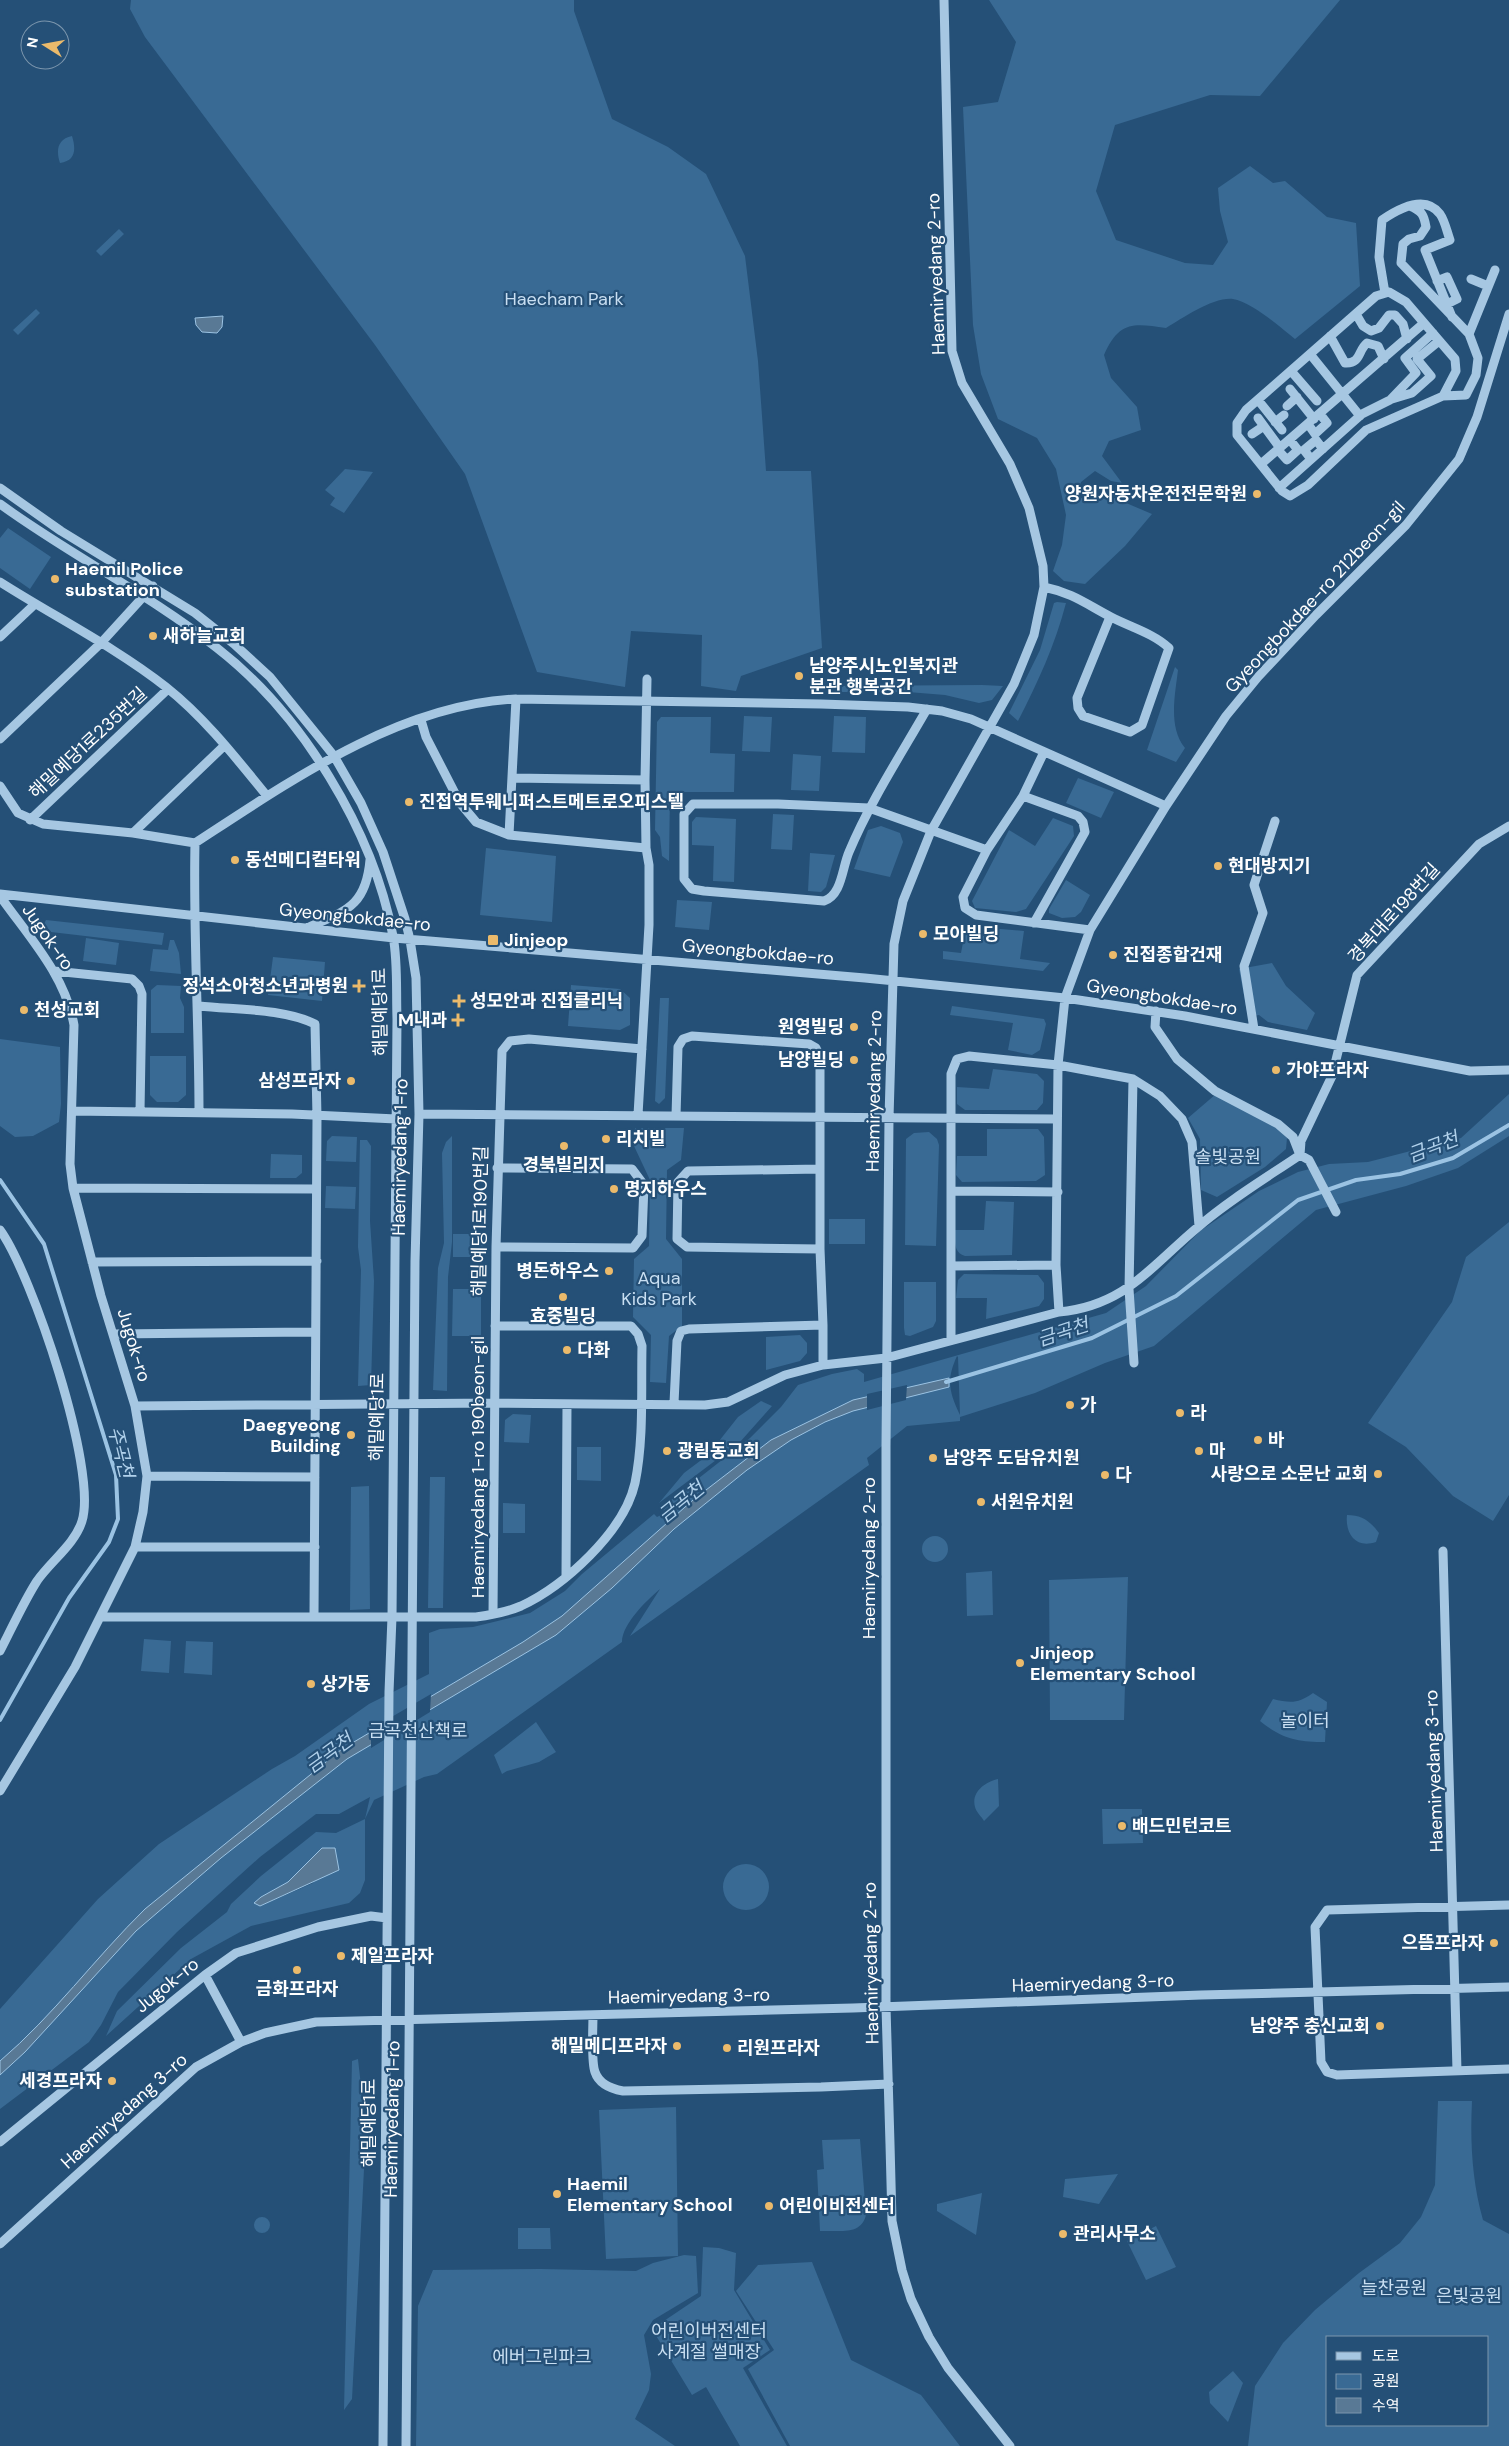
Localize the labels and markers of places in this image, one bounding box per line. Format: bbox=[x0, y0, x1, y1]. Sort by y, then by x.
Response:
place label: 양원자동차운전전문학원 bbox=[1065, 482, 1247, 506]
marker: 양원자동차운전전문학원 bbox=[1251, 488, 1263, 500]
place label: Haemil Police substation bbox=[65, 557, 183, 602]
marker: Haemil Police substation bbox=[49, 573, 61, 585]
place label: 새하늘교회 bbox=[163, 624, 246, 648]
marker: 새하늘교회 bbox=[147, 630, 159, 642]
place label: 남양주시노인복지관 분관 행복공간 bbox=[809, 654, 958, 699]
marker: 남양주시노인복지관 분관 행복공간 bbox=[793, 670, 805, 682]
place label: 진접역투웨니퍼스트메트로오피스텔 bbox=[419, 790, 684, 814]
marker: 진접역투웨니퍼스트메트로오피스텔 bbox=[403, 796, 415, 808]
place label: 동선메디컬타워 bbox=[245, 848, 361, 872]
marker: 동선메디컬타워 bbox=[229, 854, 241, 866]
place label: 현대방지기 bbox=[1228, 854, 1311, 878]
marker: 현대방지기 bbox=[1212, 860, 1224, 872]
place label: 모아빌딩 bbox=[933, 922, 999, 946]
place label: Jinjeop bbox=[504, 928, 568, 952]
marker: 모아빌딩 bbox=[917, 928, 929, 940]
marker: Jinjeop bbox=[486, 933, 500, 947]
place label: 진접종합건재 bbox=[1123, 943, 1222, 967]
marker: 진접종합건재 bbox=[1107, 949, 1119, 961]
place label: 정석소아청소년과병원 bbox=[182, 974, 348, 998]
marker: 정석소아청소년과병원 bbox=[352, 979, 366, 993]
place label: 성모안과 진접클리닉 bbox=[470, 989, 623, 1013]
marker: 성모안과 진접클리닉 bbox=[452, 994, 466, 1008]
place label: 천성교회 bbox=[34, 998, 100, 1022]
marker: 천성교회 bbox=[18, 1004, 30, 1016]
place label: M내과 bbox=[398, 1008, 447, 1032]
marker: M내과 bbox=[451, 1013, 465, 1027]
place label: 원영빌딩 bbox=[778, 1015, 844, 1039]
marker: 원영빌딩 bbox=[848, 1021, 860, 1033]
place label: 남양빌딩 bbox=[778, 1048, 844, 1072]
marker: 남양빌딩 bbox=[848, 1054, 860, 1066]
place label: 가야프라자 bbox=[1286, 1058, 1369, 1082]
marker: 가야프라자 bbox=[1270, 1064, 1282, 1076]
place label: 삼성프라자 bbox=[258, 1069, 341, 1093]
marker: 삼성프라자 bbox=[345, 1075, 357, 1087]
place label: 리치빌 bbox=[616, 1127, 666, 1151]
marker: 리치빌 bbox=[600, 1133, 612, 1145]
marker: 경북빌리지 bbox=[558, 1140, 570, 1152]
place label: 경북빌리지 bbox=[523, 1153, 605, 1177]
place label: 명지하우스 bbox=[624, 1177, 707, 1201]
marker: 명지하우스 bbox=[608, 1183, 620, 1195]
place label: 병돈하우스 bbox=[516, 1259, 599, 1283]
marker: 병돈하우스 bbox=[603, 1265, 615, 1277]
marker: 효중빌딩 bbox=[557, 1291, 569, 1303]
place label: 효중빌딩 bbox=[530, 1304, 596, 1328]
place label: 다화 bbox=[577, 1338, 611, 1362]
marker: 다화 bbox=[561, 1344, 573, 1356]
place label: 가 bbox=[1080, 1393, 1097, 1417]
marker: 가 bbox=[1064, 1399, 1076, 1411]
place label: 라 bbox=[1190, 1401, 1207, 1425]
marker: 라 bbox=[1174, 1407, 1186, 1419]
place label: Daegyeong Building bbox=[243, 1413, 341, 1458]
place label: 바 bbox=[1268, 1428, 1285, 1452]
marker: Daegyeong Building bbox=[345, 1429, 357, 1441]
marker: 바 bbox=[1252, 1434, 1264, 1446]
place label: 광림동교회 bbox=[677, 1439, 760, 1463]
place label: 마 bbox=[1209, 1439, 1226, 1463]
marker: 광림동교회 bbox=[661, 1445, 673, 1457]
marker: 마 bbox=[1193, 1445, 1205, 1457]
place label: 남양주 도담유치원 bbox=[943, 1446, 1080, 1470]
marker: 남양주 도담유치원 bbox=[927, 1452, 939, 1464]
place label: 사랑으로 소문난 교회 bbox=[1211, 1462, 1368, 1486]
place label: 다 bbox=[1115, 1463, 1132, 1487]
marker: 사랑으로 소문난 교회 bbox=[1372, 1468, 1384, 1480]
marker: 다 bbox=[1099, 1469, 1111, 1481]
place label: 서원유치원 bbox=[991, 1490, 1074, 1514]
marker: 서원유치원 bbox=[975, 1496, 987, 1508]
place label: Jinjeop Elementary School bbox=[1030, 1641, 1196, 1686]
marker: Jinjeop Elementary School bbox=[1014, 1657, 1026, 1669]
place label: 상가동 bbox=[321, 1672, 371, 1696]
marker: 상가동 bbox=[305, 1678, 317, 1690]
place label: 배드민턴코트 bbox=[1132, 1814, 1231, 1838]
marker: 배드민턴코트 bbox=[1116, 1820, 1128, 1832]
place label: 으뜸프라자 bbox=[1401, 1931, 1484, 1955]
marker: 으뜸프라자 bbox=[1488, 1937, 1500, 1949]
place label: 제일프라자 bbox=[351, 1944, 434, 1968]
marker: 제일프라자 bbox=[335, 1950, 347, 1962]
marker: 금화프라자 bbox=[291, 1964, 303, 1976]
place label: 금화프라자 bbox=[256, 1977, 339, 2001]
place label: 남양주 충신교회 bbox=[1250, 2014, 1370, 2038]
marker: 남양주 충신교회 bbox=[1374, 2020, 1386, 2032]
place label: 해밀메디프라자 bbox=[551, 2034, 667, 2058]
place label: 리원프라자 bbox=[737, 2036, 820, 2060]
marker: 해밀메디프라자 bbox=[671, 2040, 683, 2052]
marker: 리원프라자 bbox=[721, 2042, 733, 2054]
place label: 세경프라자 bbox=[19, 2069, 102, 2093]
marker: 세경프라자 bbox=[106, 2075, 118, 2087]
place label: Haemil Elementary School bbox=[567, 2172, 733, 2217]
marker: Haemil Elementary School bbox=[551, 2188, 563, 2200]
place label: 어린이비전센터 bbox=[779, 2194, 895, 2218]
marker: 어린이비전센터 bbox=[763, 2200, 775, 2212]
place label: 관리사무소 bbox=[1073, 2222, 1156, 2246]
marker: 관리사무소 bbox=[1057, 2228, 1069, 2240]

